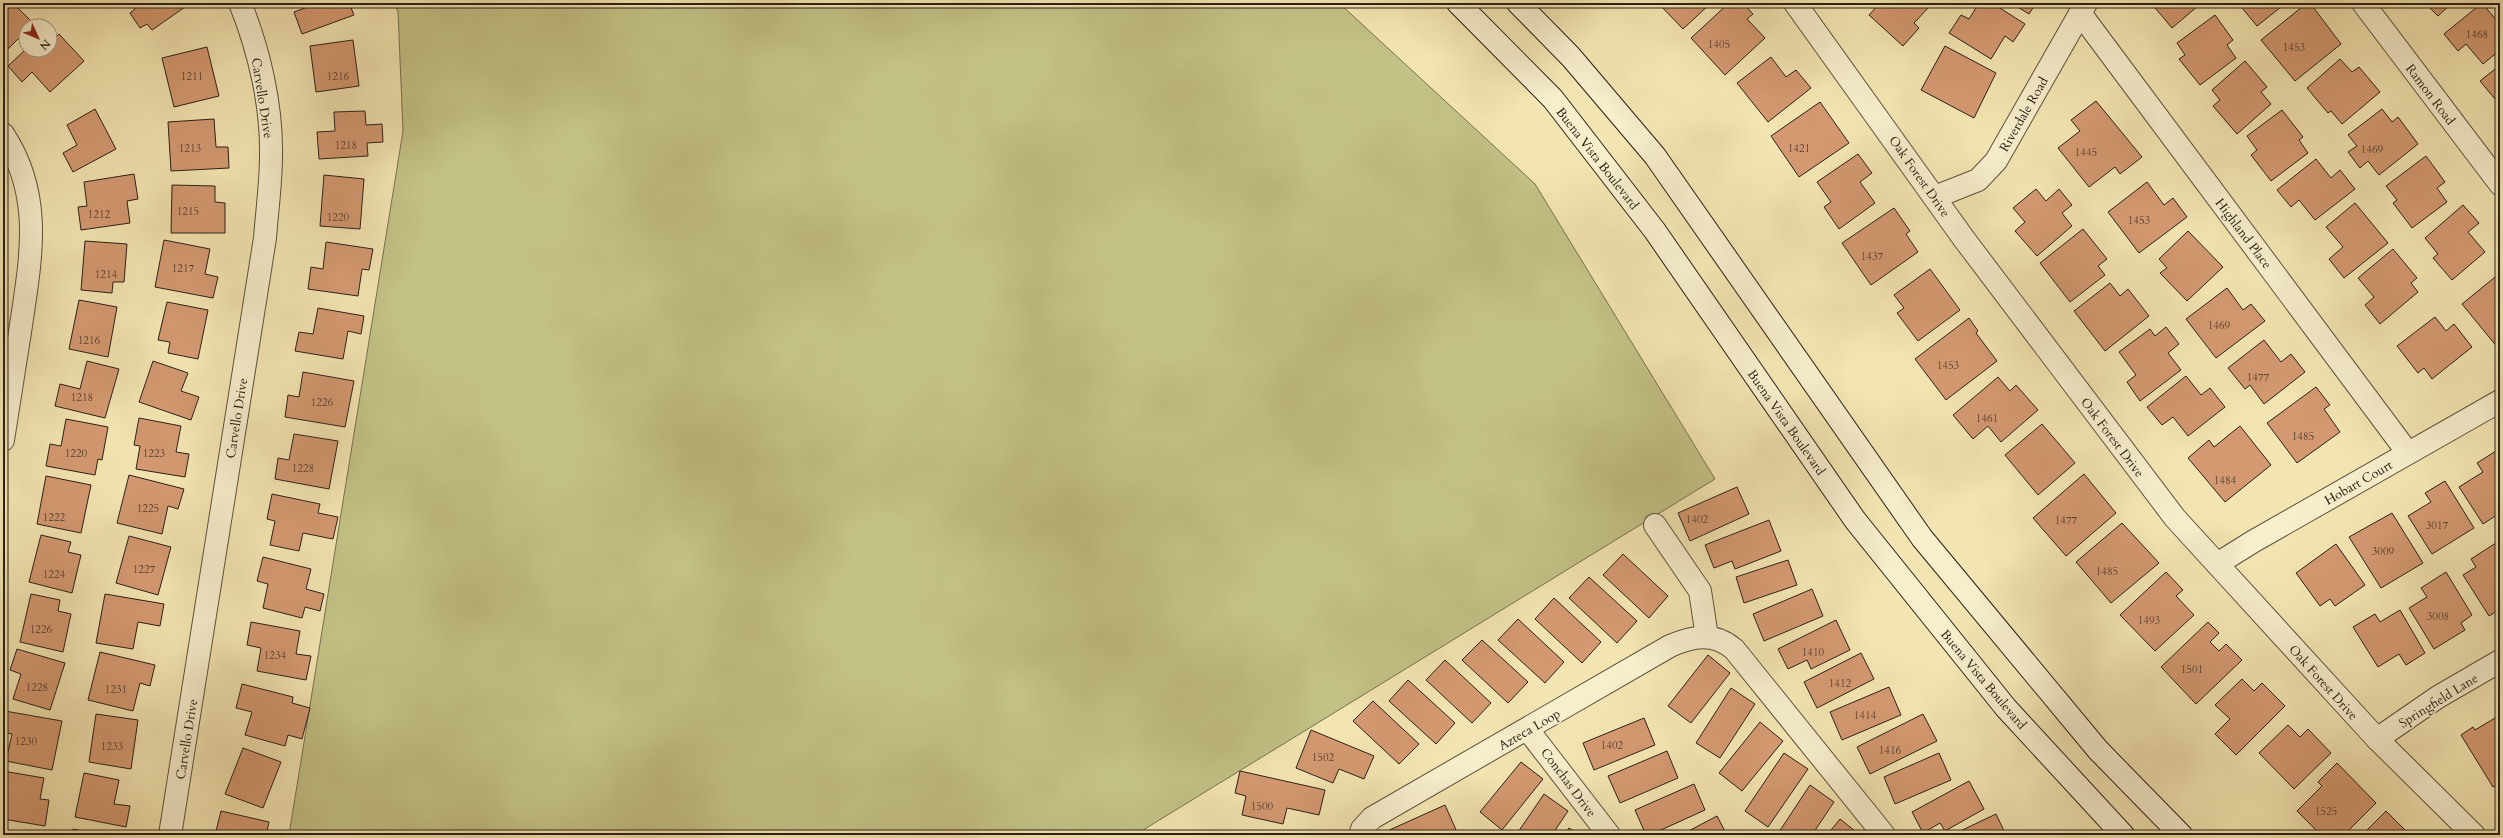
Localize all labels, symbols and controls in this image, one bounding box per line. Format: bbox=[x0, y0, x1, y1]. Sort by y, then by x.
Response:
north arrow bbox=[18, 18, 58, 58]
house number: 1468 bbox=[2466, 27, 2488, 42]
text: N bbox=[36, 36, 54, 54]
house number: 1405 bbox=[1708, 37, 1730, 52]
house number: 1453 bbox=[2283, 40, 2306, 55]
street label: Carvello Drive bbox=[247, 57, 277, 140]
street label: Ramon Road bbox=[2401, 60, 2459, 129]
house number: 1211 bbox=[181, 69, 203, 84]
house number: 1216 bbox=[327, 69, 350, 84]
street label: Riverdale Road bbox=[1995, 74, 2053, 155]
street label: Buena Vista Boulevard bbox=[1552, 104, 1643, 214]
street label: Oak Forest Drive bbox=[1884, 132, 1954, 221]
house number: 1218 bbox=[335, 138, 357, 153]
house number: 1213 bbox=[179, 141, 202, 156]
house number: 1421 bbox=[1788, 141, 1810, 156]
house number: 1469 bbox=[2361, 142, 2384, 157]
house number: 1445 bbox=[2075, 145, 2097, 160]
street label: Highland Place bbox=[2211, 195, 2276, 273]
house number: 1215 bbox=[177, 204, 199, 219]
house number: 1212 bbox=[88, 207, 111, 222]
house number: 1220 bbox=[327, 210, 350, 225]
house number: 1453 bbox=[2128, 213, 2151, 228]
house number: 1437 bbox=[1861, 249, 1884, 264]
house number: 1217 bbox=[172, 261, 195, 276]
house number: 1214 bbox=[95, 267, 118, 282]
house number: 1469 bbox=[2208, 318, 2231, 333]
house number: 1216 bbox=[78, 333, 101, 348]
house number: 1453 bbox=[1937, 358, 1960, 373]
street label: Buena Vista Boulevard bbox=[1743, 366, 1830, 479]
house number: 1477 bbox=[2247, 370, 2270, 385]
street label: Carvello Drive bbox=[222, 376, 252, 460]
house number: 1218 bbox=[71, 390, 93, 405]
street label: Oak Forest Drive bbox=[2076, 394, 2148, 481]
house number: 1226 bbox=[311, 395, 334, 410]
house number: 1461 bbox=[1976, 411, 1998, 426]
house number: 1485 bbox=[2292, 429, 2314, 444]
house number: 1220 bbox=[65, 446, 88, 461]
house number: 1223 bbox=[143, 446, 166, 461]
street label: Hobart Court bbox=[2321, 456, 2396, 510]
house number: 1228 bbox=[292, 461, 314, 476]
house number: 1484 bbox=[2214, 473, 2237, 488]
house number: 1225 bbox=[137, 501, 159, 516]
house number: 1222 bbox=[43, 510, 66, 525]
house number: 1402 bbox=[1686, 512, 1709, 527]
house number: 1477 bbox=[2055, 513, 2078, 528]
house number: 3017 bbox=[2426, 518, 2449, 533]
house number: 3009 bbox=[2372, 544, 2395, 559]
house number: 1227 bbox=[133, 562, 156, 577]
house number: 1485 bbox=[2096, 564, 2118, 579]
house number: 1224 bbox=[43, 567, 66, 582]
house number: 3008 bbox=[2427, 609, 2449, 624]
house number: 1493 bbox=[2138, 613, 2161, 628]
house number: 1226 bbox=[30, 622, 53, 637]
street label: Buena Vista Boulevard bbox=[1936, 626, 2030, 733]
street label: Oak Forest Drive bbox=[2285, 641, 2362, 724]
house number: 1410 bbox=[1802, 645, 1825, 660]
house number: 1234 bbox=[264, 648, 287, 663]
house number: 1501 bbox=[2181, 662, 2203, 677]
street label: Springfield Lane bbox=[2395, 669, 2482, 732]
house number: 1412 bbox=[1829, 676, 1852, 691]
house number: 1228 bbox=[26, 680, 48, 695]
house number: 1231 bbox=[105, 682, 127, 697]
street label: Carvello Drive bbox=[172, 697, 202, 781]
street label: Azteca Loop bbox=[1495, 705, 1564, 755]
house number: 1414 bbox=[1854, 708, 1877, 723]
house number: 1230 bbox=[15, 734, 38, 749]
house number: 1402 bbox=[1601, 738, 1624, 753]
house number: 1233 bbox=[101, 739, 124, 754]
house number: 1416 bbox=[1879, 743, 1902, 758]
street label: Conchas Drive bbox=[1536, 744, 1600, 821]
house number: 1502 bbox=[1312, 750, 1335, 765]
house number: 1500 bbox=[1251, 799, 1274, 814]
house number: 1525 bbox=[2315, 804, 2337, 819]

